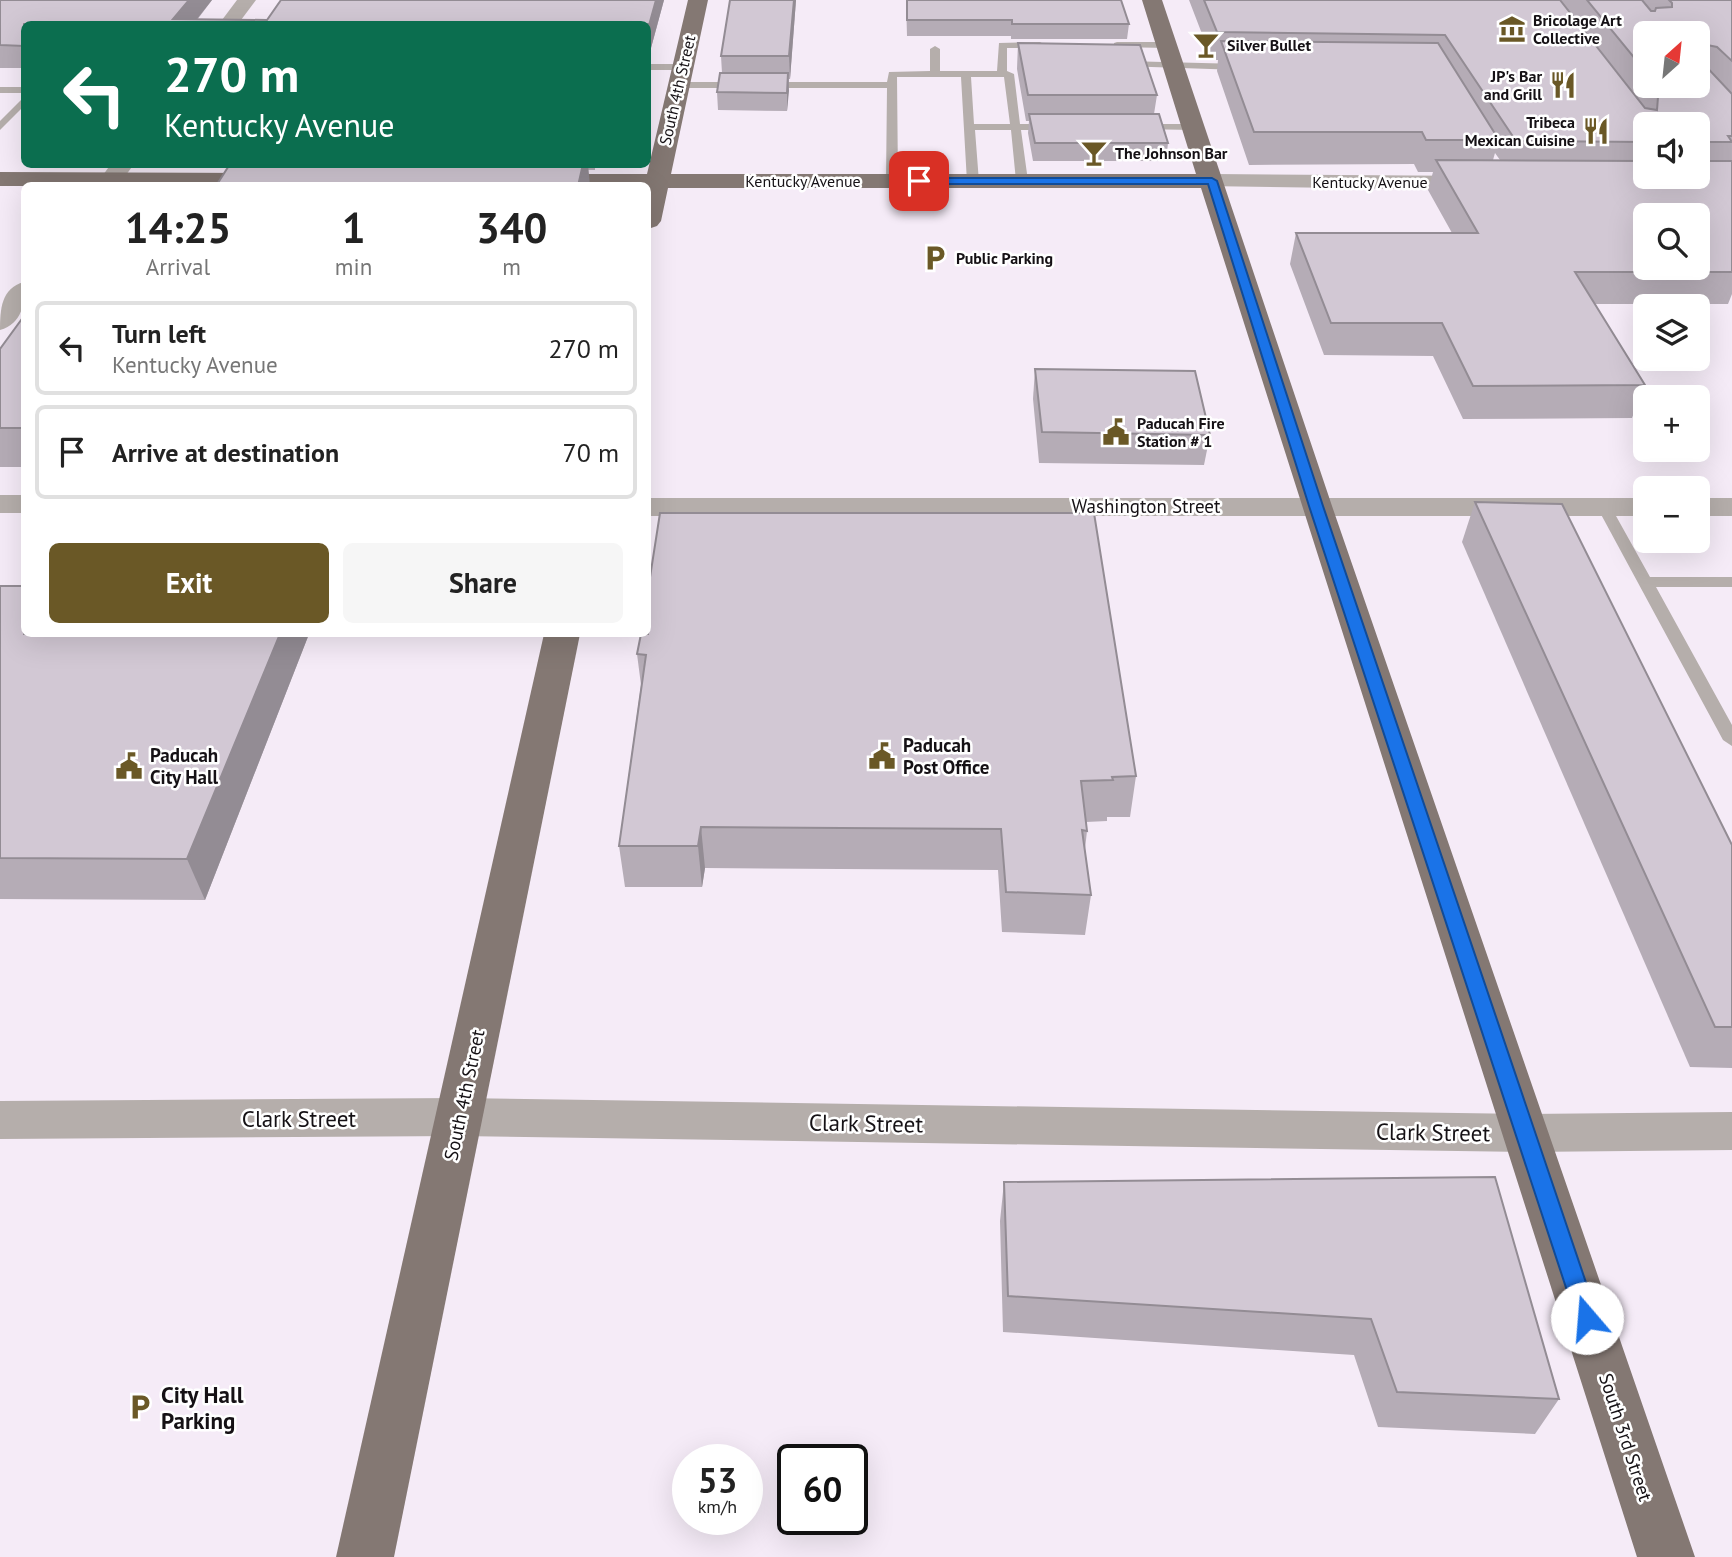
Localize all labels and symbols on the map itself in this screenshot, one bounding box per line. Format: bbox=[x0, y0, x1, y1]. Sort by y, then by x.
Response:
place label: Bricolage Art Collective bbox=[1533, 10, 1622, 48]
museum icon: Bricolage Art Collective bbox=[1497, 14, 1527, 44]
north arrow bbox=[1633, 21, 1710, 98]
bar icon: Silver Bullet bbox=[1191, 30, 1221, 60]
street label: South 4th Street bbox=[655, 33, 699, 147]
place label: Silver Bullet bbox=[1227, 35, 1311, 55]
place label: JP's Bar and Grill bbox=[1484, 66, 1542, 104]
restaurant icon: JP's Bar and Grill bbox=[1548, 70, 1578, 100]
place label: Tribeca Mexican Cuisine bbox=[1465, 112, 1575, 150]
restaurant icon: Tribeca Mexican Cuisine bbox=[1581, 116, 1611, 146]
bar icon: The Johnson Bar bbox=[1079, 138, 1109, 168]
place label: The Johnson Bar bbox=[1115, 143, 1228, 163]
pin bbox=[889, 151, 949, 211]
street label: Kentucky Avenue bbox=[745, 171, 861, 191]
street label: Kentucky Avenue bbox=[1312, 172, 1428, 192]
parking icon: Public Parking bbox=[920, 243, 950, 273]
place label: Public Parking bbox=[956, 248, 1053, 268]
place label: Paducah Fire Station # 1 bbox=[1137, 413, 1225, 451]
public building icon: Paducah Fire Station # 1 bbox=[1101, 417, 1131, 447]
street label: Washington Street bbox=[1072, 494, 1221, 518]
place label: Paducah Post Office bbox=[903, 733, 990, 779]
public building icon: Paducah Post Office bbox=[867, 741, 897, 771]
place label: Paducah City Hall bbox=[150, 743, 219, 789]
public building icon: Paducah City Hall bbox=[114, 751, 144, 781]
street label: South 4th Street bbox=[438, 1027, 490, 1163]
street label: Clark Street bbox=[242, 1104, 356, 1133]
street label: Clark Street bbox=[809, 1108, 924, 1138]
street label: Clark Street bbox=[1376, 1117, 1491, 1147]
position arrow bbox=[1550, 1281, 1624, 1355]
street label: South 3rd Street bbox=[1594, 1370, 1658, 1505]
place label: City Hall Parking bbox=[161, 1380, 244, 1435]
parking icon: City Hall Parking bbox=[125, 1392, 155, 1422]
speed limit sign: 60 bbox=[777, 1444, 868, 1535]

